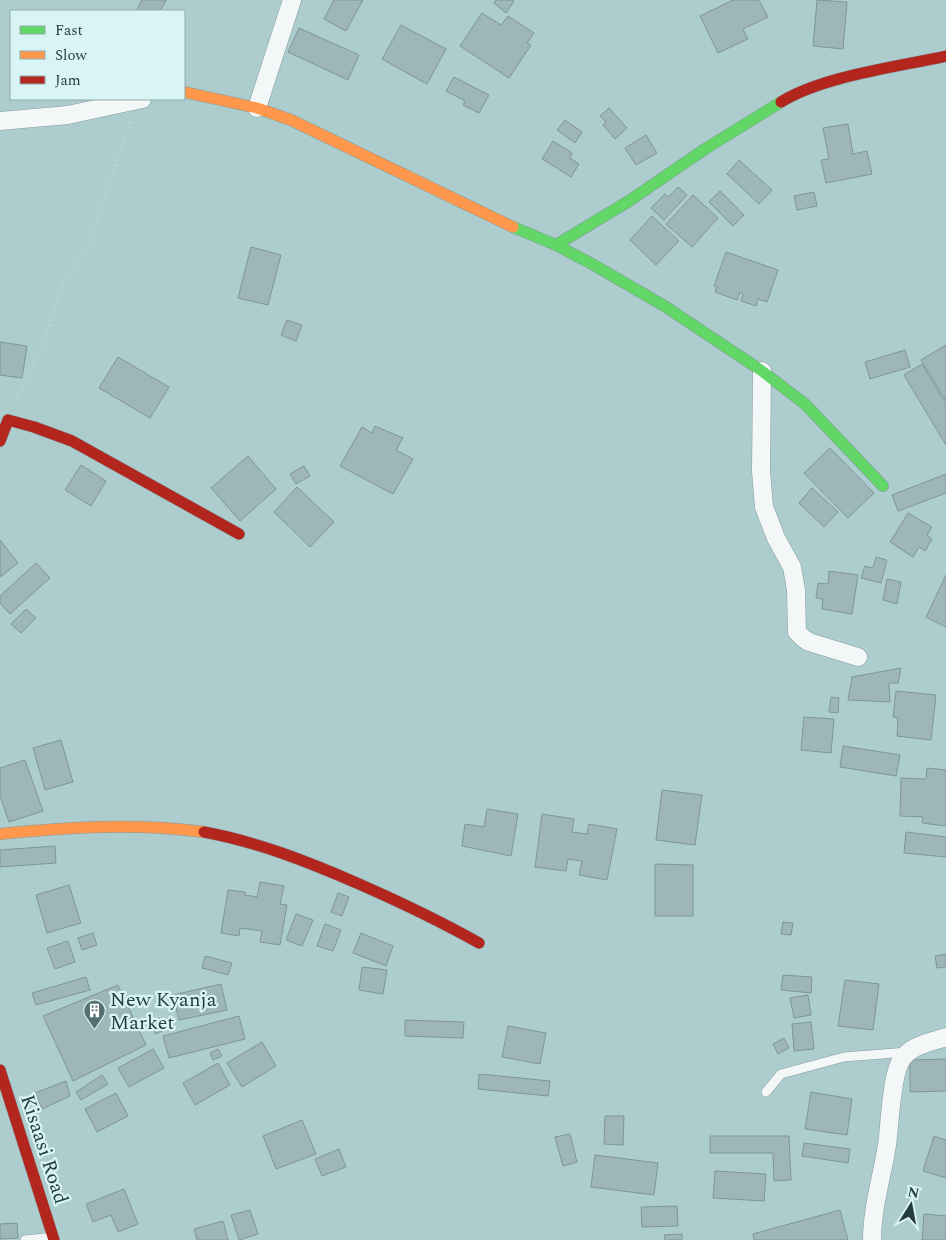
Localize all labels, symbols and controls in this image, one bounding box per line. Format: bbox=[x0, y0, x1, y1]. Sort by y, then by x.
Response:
legend bbox=[10, 10, 185, 100]
text: Fast bbox=[55, 19, 83, 42]
text: Slow bbox=[55, 44, 87, 67]
text: Jam bbox=[55, 69, 81, 92]
place label: New Kyanja Market bbox=[110, 985, 217, 1038]
building icon: New Kyanja Market bbox=[82, 999, 106, 1030]
street label: Kisaasi Road bbox=[12, 1091, 76, 1208]
north arrow bbox=[886, 1180, 936, 1230]
text: N bbox=[906, 1181, 921, 1204]

